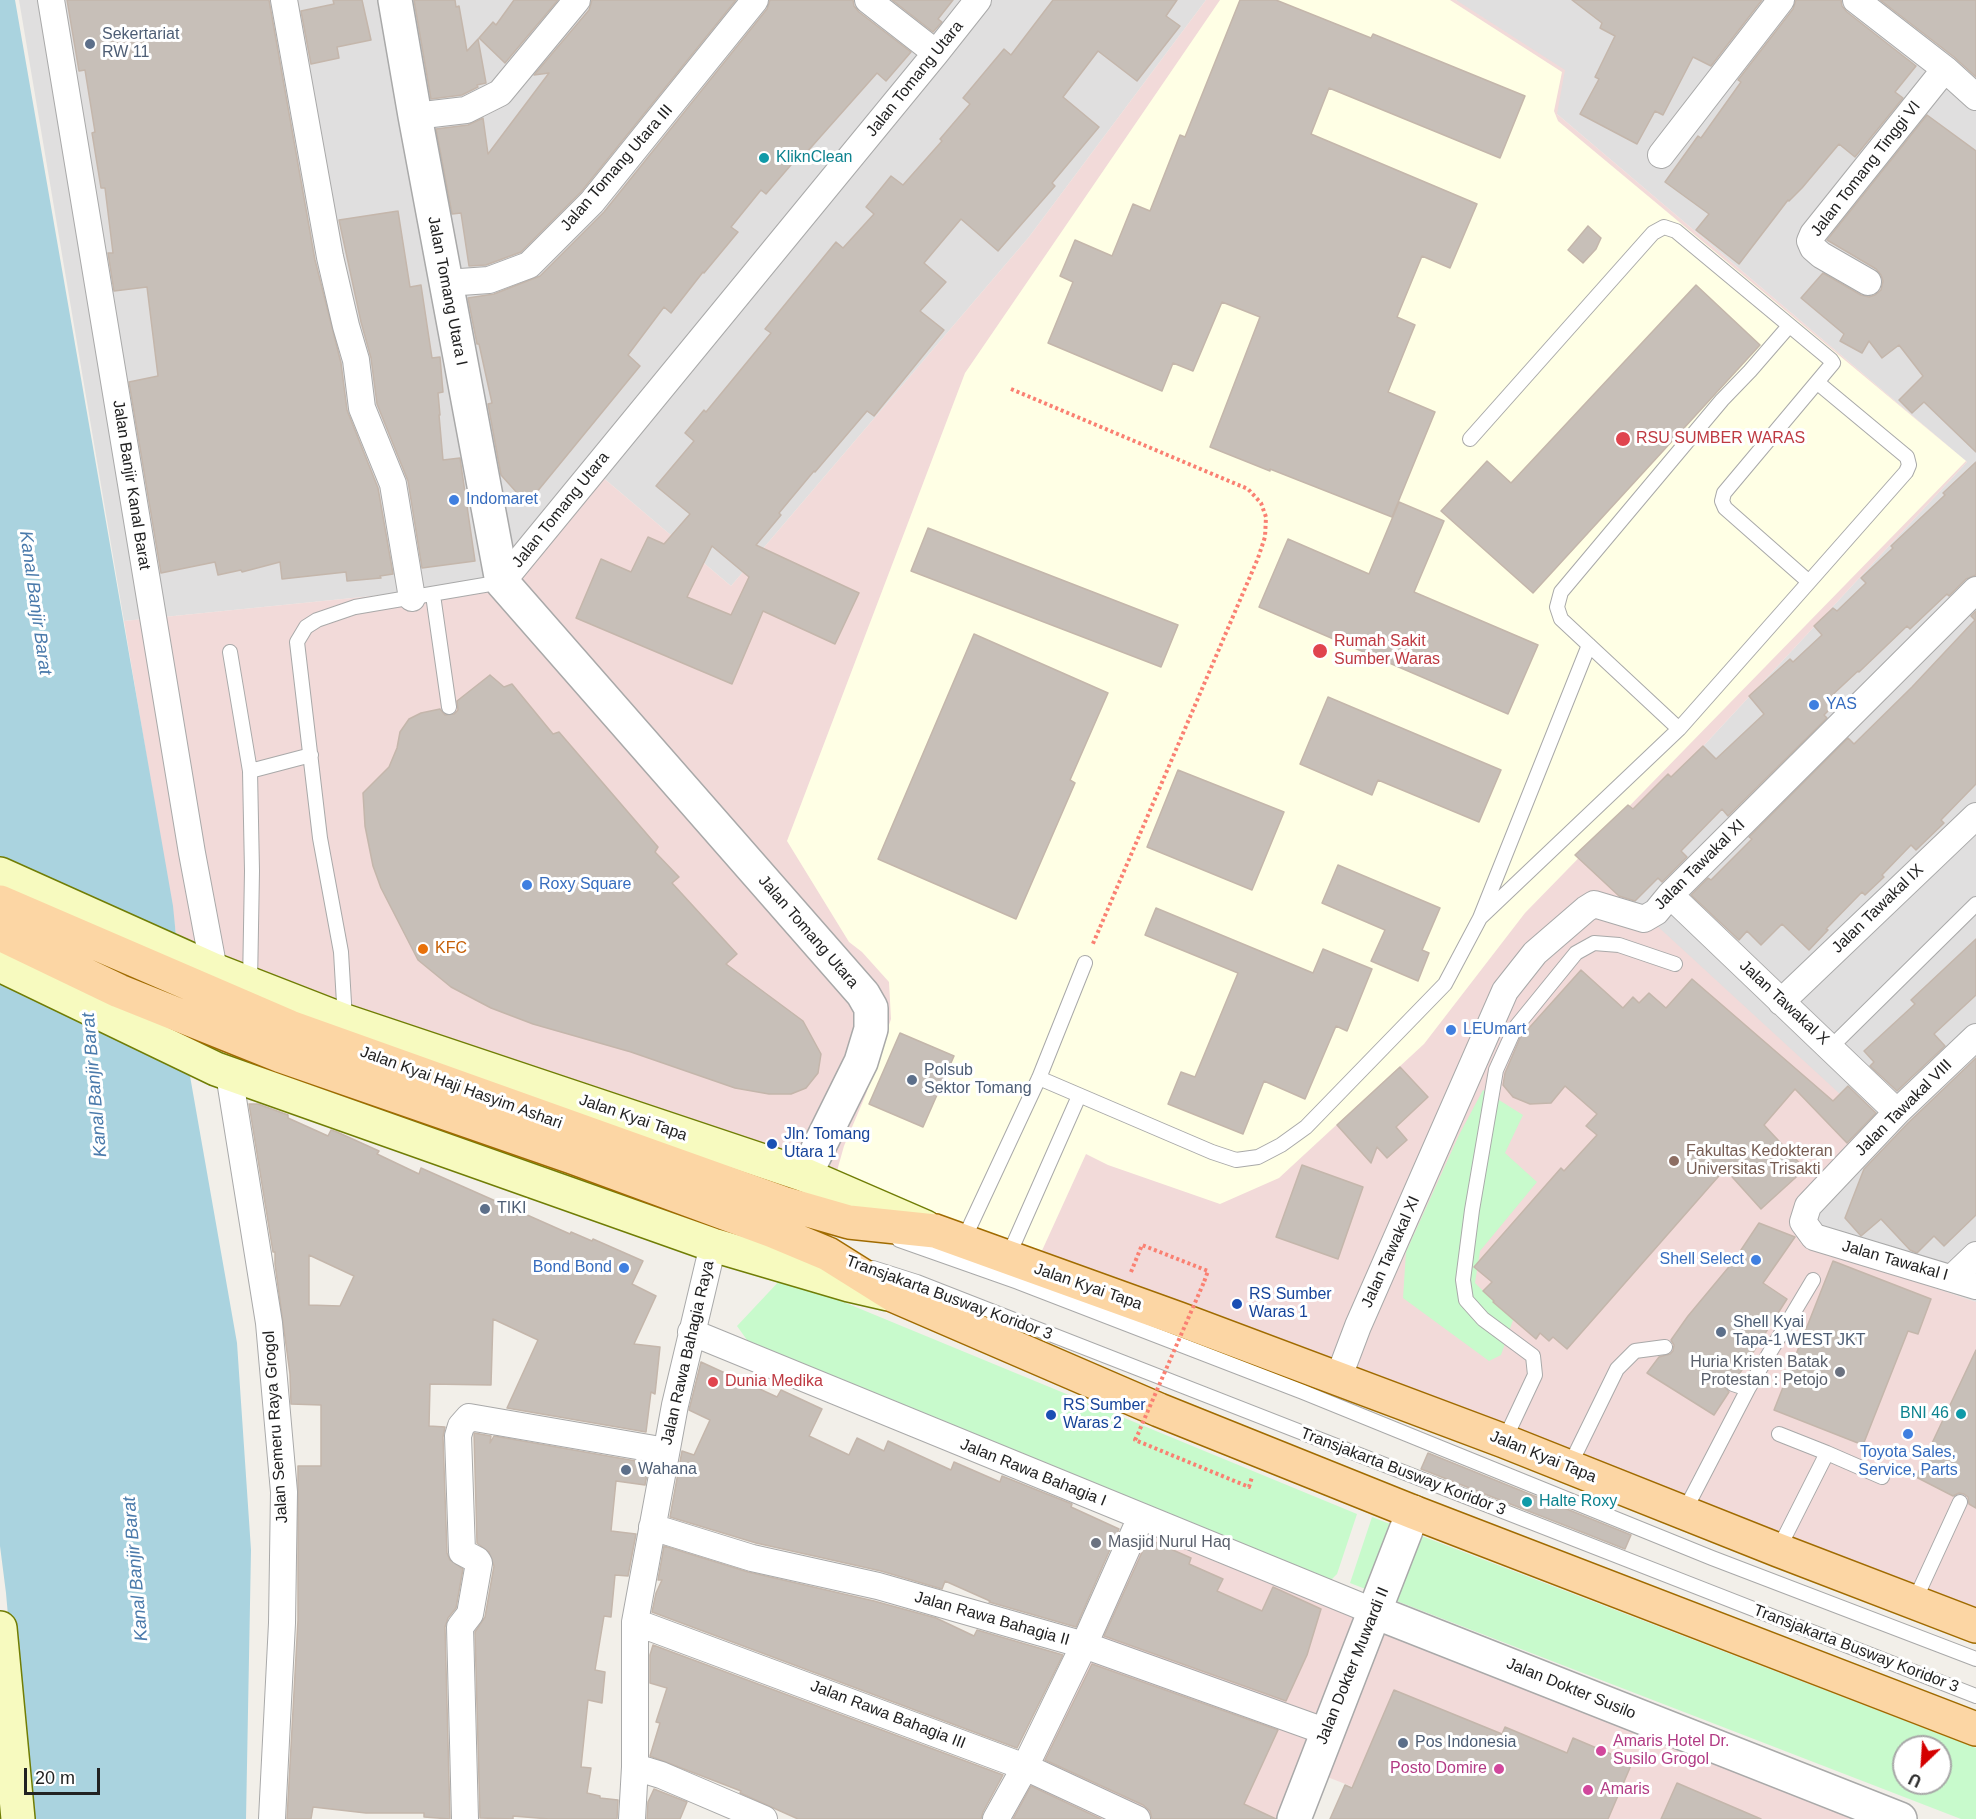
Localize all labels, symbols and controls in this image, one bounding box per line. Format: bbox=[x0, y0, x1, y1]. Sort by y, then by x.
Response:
street label: Jalan Tomang Utara bbox=[862, 17, 968, 141]
place label: Sekertariat RW 11 bbox=[102, 25, 179, 63]
marker: Sekertariat RW 11 bbox=[83, 37, 97, 51]
street label: Jalan Tomang Tinggi VI bbox=[1807, 97, 1925, 241]
street label: Jalan Tomang Utara III bbox=[557, 101, 677, 235]
place label: KliknClean bbox=[776, 148, 852, 168]
marker: KliknClean bbox=[757, 151, 771, 165]
street label: Jalan Tomang Utara I bbox=[423, 215, 471, 367]
street label: Jalan Banjir Kanal Barat bbox=[108, 399, 154, 571]
place label: RSU SUMBER WARAS bbox=[1636, 429, 1805, 449]
marker: RSU SUMBER WARAS bbox=[1614, 430, 1632, 448]
street label: Jalan Tomang Utara bbox=[508, 448, 614, 572]
place label: Indomaret bbox=[466, 490, 538, 510]
marker: Indomaret bbox=[447, 493, 461, 507]
water label: Kanal Banjir Barat bbox=[14, 530, 56, 676]
place label: Rumah Sakit Sumber Waras bbox=[1334, 632, 1440, 670]
marker: Rumah Sakit Sumber Waras bbox=[1311, 642, 1329, 660]
place label: YAS bbox=[1826, 695, 1857, 715]
marker: YAS bbox=[1807, 698, 1821, 712]
street label: Jalan Tawakal XI bbox=[1651, 816, 1749, 914]
street label: Jalan Tawakal IX bbox=[1828, 860, 1928, 958]
street label: Jalan Tomang Utara bbox=[754, 872, 862, 992]
place label: Roxy Square bbox=[539, 875, 631, 895]
marker: Roxy Square bbox=[520, 878, 534, 892]
place label: KFC bbox=[435, 939, 467, 959]
marker: KFC bbox=[416, 942, 430, 956]
street label: Jalan Tawakal X bbox=[1735, 957, 1833, 1049]
water label: Kanal Banjir Barat bbox=[78, 1012, 112, 1158]
place label: LEUmart bbox=[1463, 1020, 1526, 1040]
marker: LEUmart bbox=[1444, 1023, 1458, 1037]
street label: Jalan Kyai Haji Hasyim Ashari bbox=[357, 1042, 565, 1134]
street label: Jalan Tawakal VIII bbox=[1852, 1056, 1956, 1160]
place label: Polsub Sektor Tomang bbox=[924, 1061, 1032, 1099]
marker: Polsub Sektor Tomang bbox=[905, 1073, 919, 1087]
street label: Jalan Kyai Tapa bbox=[576, 1091, 690, 1145]
place label: Jln. Tomang Utara 1 bbox=[784, 1125, 870, 1163]
marker: Jln. Tomang Utara 1 bbox=[765, 1137, 779, 1151]
place label: Fakultas Kedokteran Universitas Trisakti bbox=[1686, 1142, 1833, 1180]
marker: Fakultas Kedokteran Universitas Trisakti bbox=[1667, 1154, 1681, 1168]
street label: Jalan Tawakal XI bbox=[1358, 1193, 1424, 1311]
place label: TIKI bbox=[497, 1199, 526, 1219]
marker: TIKI bbox=[478, 1202, 492, 1216]
street label: Jalan Tawakal I bbox=[1840, 1237, 1950, 1285]
place label: Shell Select bbox=[1660, 1250, 1744, 1270]
street label: Transjakarta Busway Koridor 3 bbox=[843, 1252, 1055, 1344]
marker: Shell Select bbox=[1749, 1253, 1763, 1267]
place label: Bond Bond bbox=[533, 1258, 612, 1278]
street label: Jalan Rawa Bahagia Raya bbox=[657, 1259, 719, 1447]
street label: Jalan Kyai Tapa bbox=[1031, 1260, 1145, 1314]
marker: Bond Bond bbox=[617, 1261, 631, 1275]
place label: RS Sumber Waras 1 bbox=[1249, 1285, 1332, 1323]
marker: RS Sumber Waras 1 bbox=[1230, 1297, 1244, 1311]
place label: Shell Kyai Tapa-1 WEST JKT bbox=[1733, 1313, 1865, 1351]
marker: Shell Kyai Tapa-1 WEST JKT bbox=[1714, 1325, 1728, 1339]
street label: Jalan Semeru Raya Grogol bbox=[260, 1330, 292, 1524]
place label: Huria Kristen Batak Protestan : Petojo bbox=[1690, 1353, 1828, 1391]
marker: Huria Kristen Batak Protestan : Petojo bbox=[1833, 1365, 1847, 1379]
place label: Dunia Medika bbox=[725, 1372, 823, 1392]
marker: Dunia Medika bbox=[706, 1375, 720, 1389]
place label: RS Sumber Waras 2 bbox=[1063, 1396, 1146, 1434]
place label: BNI 46 bbox=[1900, 1404, 1949, 1424]
marker: BNI 46 bbox=[1954, 1407, 1968, 1421]
marker: RS Sumber Waras 2 bbox=[1044, 1408, 1058, 1422]
street label: Transjakarta Busway Koridor 3 bbox=[1298, 1424, 1508, 1520]
street label: Jalan Kyai Tapa bbox=[1487, 1427, 1599, 1487]
marker: Toyota Sales, Service, Parts bbox=[1901, 1427, 1915, 1441]
street label: Jalan Rawa Bahagia I bbox=[957, 1435, 1109, 1511]
place label: Toyota Sales, Service, Parts bbox=[1858, 1443, 1958, 1481]
place label: Wahana bbox=[638, 1460, 697, 1480]
marker: Wahana bbox=[619, 1463, 633, 1477]
place label: Halte Roxy bbox=[1539, 1492, 1617, 1512]
marker: Halte Roxy bbox=[1520, 1495, 1534, 1509]
water label: Kanal Banjir Barat bbox=[119, 1496, 153, 1642]
place label: Masjid Nurul Haq bbox=[1108, 1533, 1231, 1553]
marker: Masjid Nurul Haq bbox=[1089, 1536, 1103, 1550]
street label: Jalan Dokter Muwardi II bbox=[1313, 1584, 1393, 1748]
street label: Jalan Rawa Bahagia II bbox=[912, 1588, 1072, 1650]
street label: Transjakarta Busway Koridor 3 bbox=[1751, 1601, 1961, 1697]
street label: Jalan Dokter Susilo bbox=[1504, 1654, 1638, 1724]
street label: Jalan Rawa Bahagia III bbox=[808, 1677, 968, 1753]
place label: Amaris Hotel Dr. Susilo Grogol bbox=[1613, 1732, 1729, 1770]
place label: Pos Indonesia bbox=[1415, 1733, 1516, 1753]
north arrow bbox=[1892, 1735, 1952, 1795]
marker: Pos Indonesia bbox=[1396, 1736, 1410, 1750]
marker: Amaris Hotel Dr. Susilo Grogol bbox=[1594, 1744, 1608, 1758]
scale bar bbox=[27, 1756, 104, 1794]
place label: Posto Domire bbox=[1390, 1759, 1487, 1779]
marker: Posto Domire bbox=[1492, 1762, 1506, 1776]
text: 20 m bbox=[35, 1768, 75, 1788]
text: U bbox=[1906, 1770, 1924, 1790]
place label: Amaris bbox=[1600, 1780, 1650, 1800]
marker: Amaris bbox=[1581, 1783, 1595, 1797]

